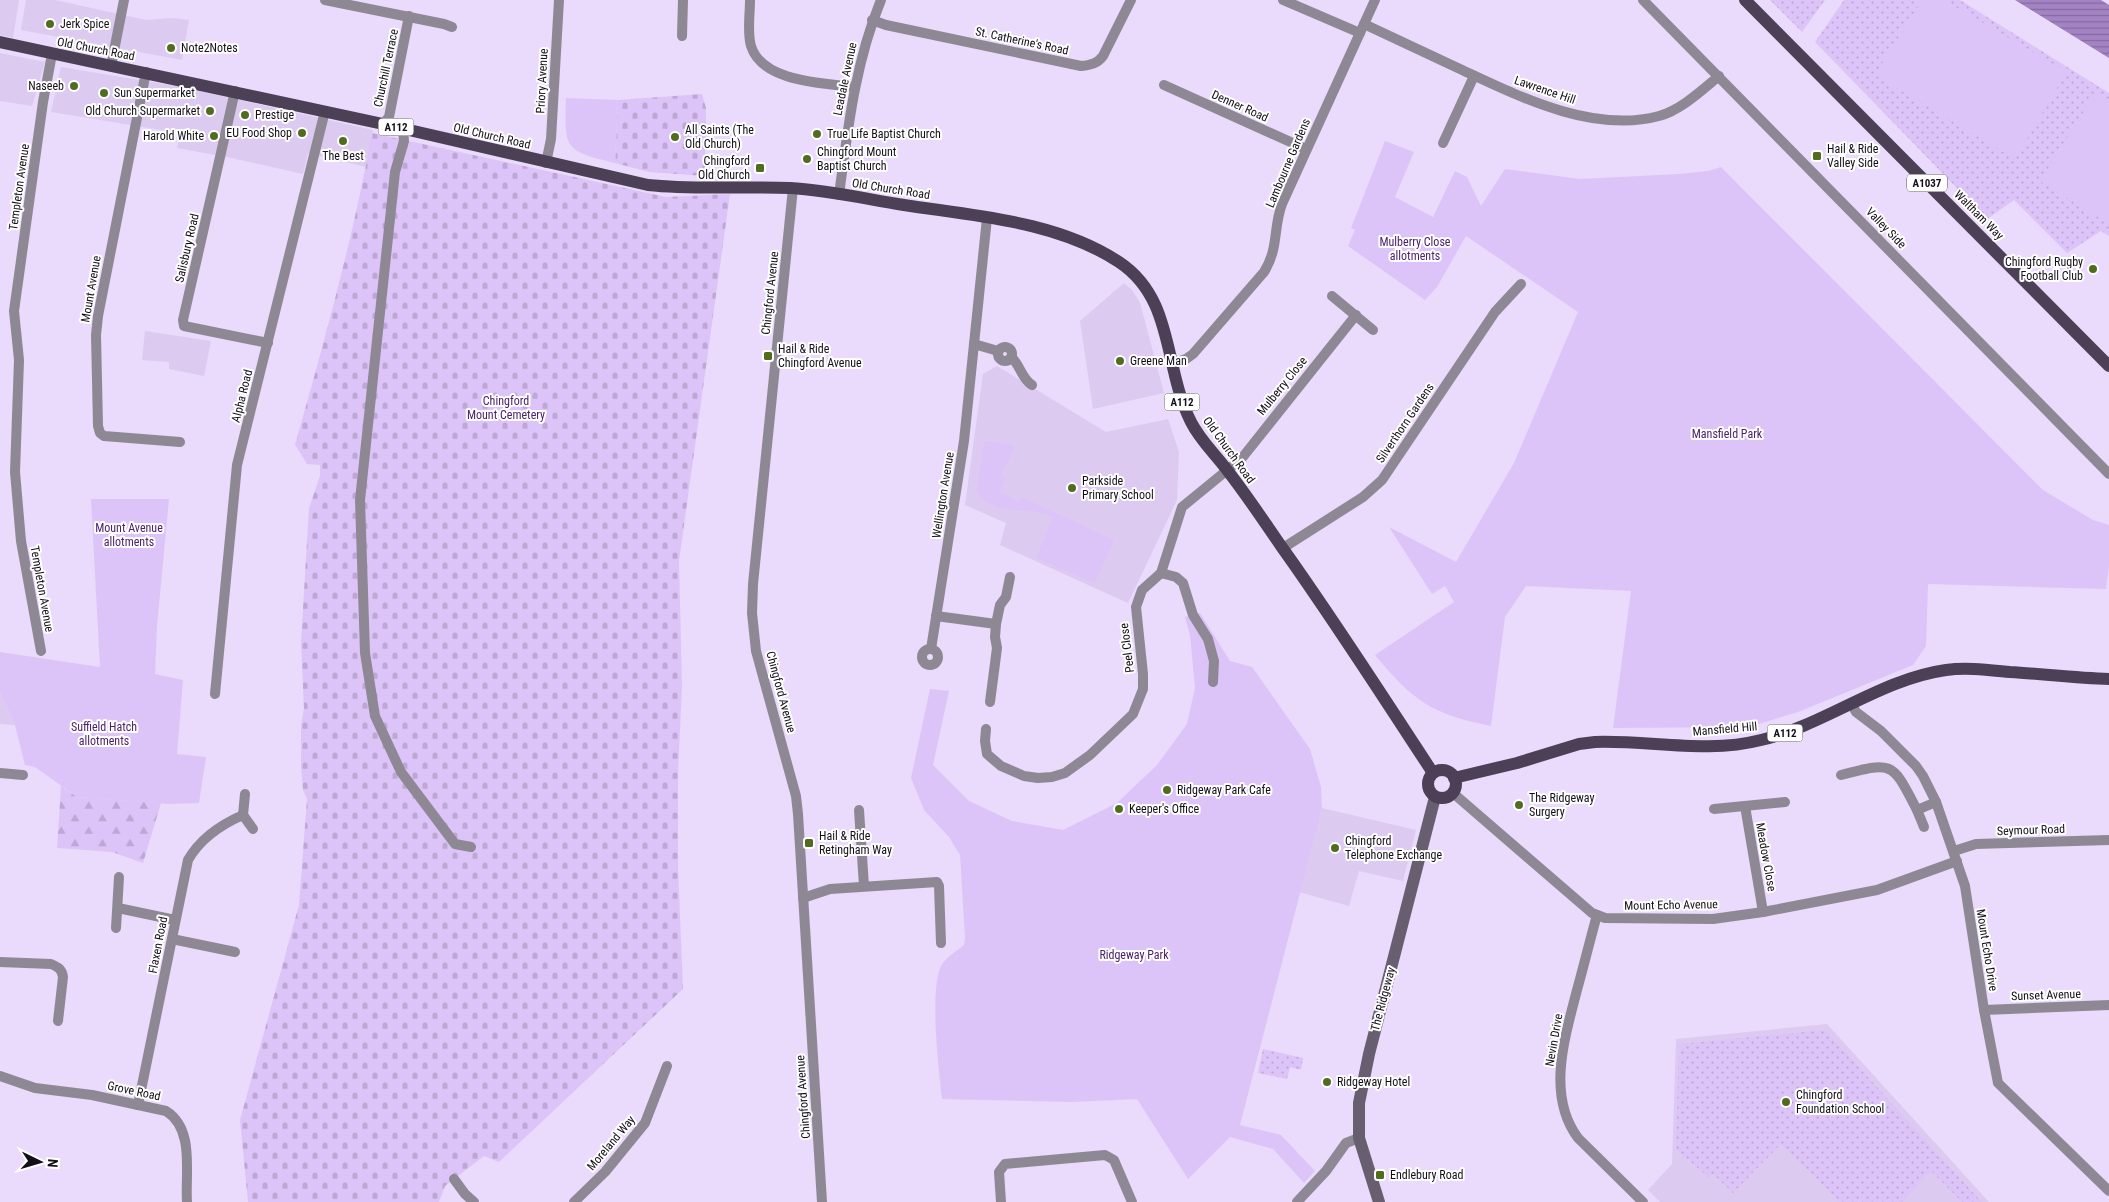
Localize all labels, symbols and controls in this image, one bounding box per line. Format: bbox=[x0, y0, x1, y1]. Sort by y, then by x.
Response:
place label: Jerk Spice bbox=[60, 17, 110, 31]
marker: Jerk Spice bbox=[44, 18, 56, 30]
street label: St. Catherine's Road bbox=[974, 24, 1070, 58]
street label: Churchill Terrace bbox=[371, 27, 401, 108]
street label: Old Church Road bbox=[56, 35, 136, 63]
place label: Note2Notes bbox=[181, 41, 238, 55]
street label: Leadale Avenue bbox=[830, 41, 860, 117]
marker: Note2Notes bbox=[165, 42, 177, 54]
street label: Priory Avenue bbox=[533, 48, 551, 114]
street label: Lawrence Hill bbox=[1513, 73, 1577, 107]
place label: Naseeb bbox=[28, 79, 64, 93]
marker: Naseeb bbox=[68, 80, 80, 92]
place label: Sun Supermarket bbox=[114, 86, 195, 100]
marker: Sun Supermarket bbox=[98, 87, 110, 99]
street label: Denner Road bbox=[1210, 87, 1270, 125]
place label: Old Church Supermarket bbox=[85, 104, 200, 118]
marker: Old Church Supermarket bbox=[204, 105, 216, 117]
place label: Prestige bbox=[255, 108, 295, 122]
marker: Prestige bbox=[239, 109, 251, 121]
street label: Lambourne Gardens bbox=[1263, 116, 1313, 210]
road number: A112 bbox=[378, 118, 414, 136]
street label: Old Church Road bbox=[452, 120, 532, 152]
place label: All Saints (The Old Church) bbox=[685, 123, 754, 151]
place label: EU Food Shop bbox=[226, 126, 292, 140]
marker: EU Food Shop bbox=[296, 127, 308, 139]
place label: True Life Baptist Church bbox=[827, 127, 941, 141]
marker: True Life Baptist Church bbox=[811, 128, 823, 140]
place label: Harold White bbox=[143, 129, 204, 143]
marker: Harold White bbox=[208, 130, 220, 142]
marker: All Saints (The Old Church) bbox=[669, 131, 681, 143]
marker: The Best bbox=[337, 135, 349, 147]
street label: Templeton Avenue bbox=[6, 142, 32, 231]
place label: Hail & Ride Valley Side bbox=[1827, 142, 1879, 170]
place label: Chingford Mount Baptist Church bbox=[817, 145, 897, 173]
place label: The Best bbox=[322, 149, 364, 163]
marker: Hail & Ride Valley Side bbox=[1811, 150, 1823, 162]
marker: Chingford Mount Baptist Church bbox=[801, 153, 813, 165]
place label: Chingford Old Church bbox=[698, 154, 750, 182]
marker: Chingford Old Church bbox=[754, 162, 766, 174]
road number: A1037 bbox=[1907, 174, 1947, 192]
street label: Old Church Road bbox=[851, 176, 931, 202]
street label: Waltham Way bbox=[1951, 187, 2007, 243]
street label: Valley Side bbox=[1863, 205, 1909, 252]
street label: Salisbury Road bbox=[172, 212, 202, 284]
park label: Mulberry Close allotments bbox=[1379, 235, 1451, 263]
street label: Chingford Avenue bbox=[759, 250, 781, 335]
street label: Mount Avenue bbox=[78, 254, 104, 323]
place label: Chingford Rugby Football Club bbox=[2005, 255, 2083, 283]
marker: Chingford Rugby Football Club bbox=[2087, 263, 2099, 275]
place label: Hail & Ride Chingford Avenue bbox=[778, 342, 862, 370]
marker: Hail & Ride Chingford Avenue bbox=[762, 350, 774, 362]
place label: Greene Man bbox=[1130, 354, 1187, 368]
street label: Mulberry Close bbox=[1254, 354, 1310, 418]
marker: Greene Man bbox=[1114, 355, 1126, 367]
street label: Alpha Road bbox=[229, 368, 255, 424]
street label: Silverthorn Gardens bbox=[1373, 380, 1437, 466]
park label: Chingford Mount Cemetery bbox=[467, 394, 545, 422]
road number: A112 bbox=[1164, 394, 1200, 411]
street label: Old Church Road bbox=[1200, 414, 1258, 486]
park label: Mansfield Park bbox=[1692, 427, 1763, 441]
street label: Wellington Avenue bbox=[929, 451, 957, 539]
place label: Parkside Primary School bbox=[1082, 474, 1154, 502]
marker: Parkside Primary School bbox=[1066, 482, 1078, 494]
park label: Mount Avenue allotments bbox=[95, 521, 163, 549]
street label: Templeton Avenue bbox=[28, 545, 57, 634]
street label: Peel Close bbox=[1117, 622, 1137, 674]
street label: Chingford Avenue bbox=[763, 650, 799, 735]
street label: Mansfield Hill bbox=[1692, 719, 1758, 739]
park label: Suffield Hatch allotments bbox=[71, 720, 137, 748]
road number: A112 bbox=[1768, 724, 1802, 741]
place label: Ridgeway Park Cafe bbox=[1177, 783, 1271, 797]
marker: Ridgeway Park Cafe bbox=[1161, 784, 1173, 796]
place label: The Ridgeway Surgery bbox=[1529, 791, 1595, 819]
marker: The Ridgeway Surgery bbox=[1513, 799, 1525, 811]
place label: Keeper's Office bbox=[1129, 802, 1199, 816]
marker: Keeper's Office bbox=[1113, 803, 1125, 815]
street label: Meadow Close bbox=[1753, 821, 1779, 893]
street label: Seymour Road bbox=[1997, 822, 2065, 838]
place label: Hail & Ride Retingham Way bbox=[819, 829, 892, 857]
place label: Chingford Telephone Exchange bbox=[1345, 834, 1443, 862]
marker: Hail & Ride Retingham Way bbox=[803, 837, 815, 849]
marker: Chingford Telephone Exchange bbox=[1329, 842, 1341, 854]
street label: Mount Echo Avenue bbox=[1624, 897, 1718, 913]
street label: Mount Echo Drive bbox=[1974, 908, 2000, 992]
street label: Flaxen Road bbox=[146, 915, 170, 975]
park label: Ridgeway Park bbox=[1099, 948, 1169, 962]
street label: The Ridgeway bbox=[1368, 966, 1398, 1032]
street label: Sunset Avenue bbox=[2011, 987, 2081, 1003]
street label: Nevin Drive bbox=[1542, 1012, 1566, 1068]
street label: Chingford Avenue bbox=[793, 1054, 813, 1139]
place label: Ridgeway Hotel bbox=[1337, 1075, 1410, 1089]
marker: Ridgeway Hotel bbox=[1321, 1076, 1333, 1088]
street label: Grove Road bbox=[106, 1079, 162, 1103]
place label: Chingford Foundation School bbox=[1796, 1088, 1884, 1116]
marker: Chingford Foundation School bbox=[1780, 1096, 1792, 1108]
street label: Moreland Way bbox=[584, 1113, 638, 1173]
north arrow bbox=[15, 1137, 65, 1187]
text: N bbox=[45, 1158, 61, 1168]
place label: Endlebury Road bbox=[1390, 1168, 1463, 1182]
marker: Endlebury Road bbox=[1374, 1169, 1386, 1181]

